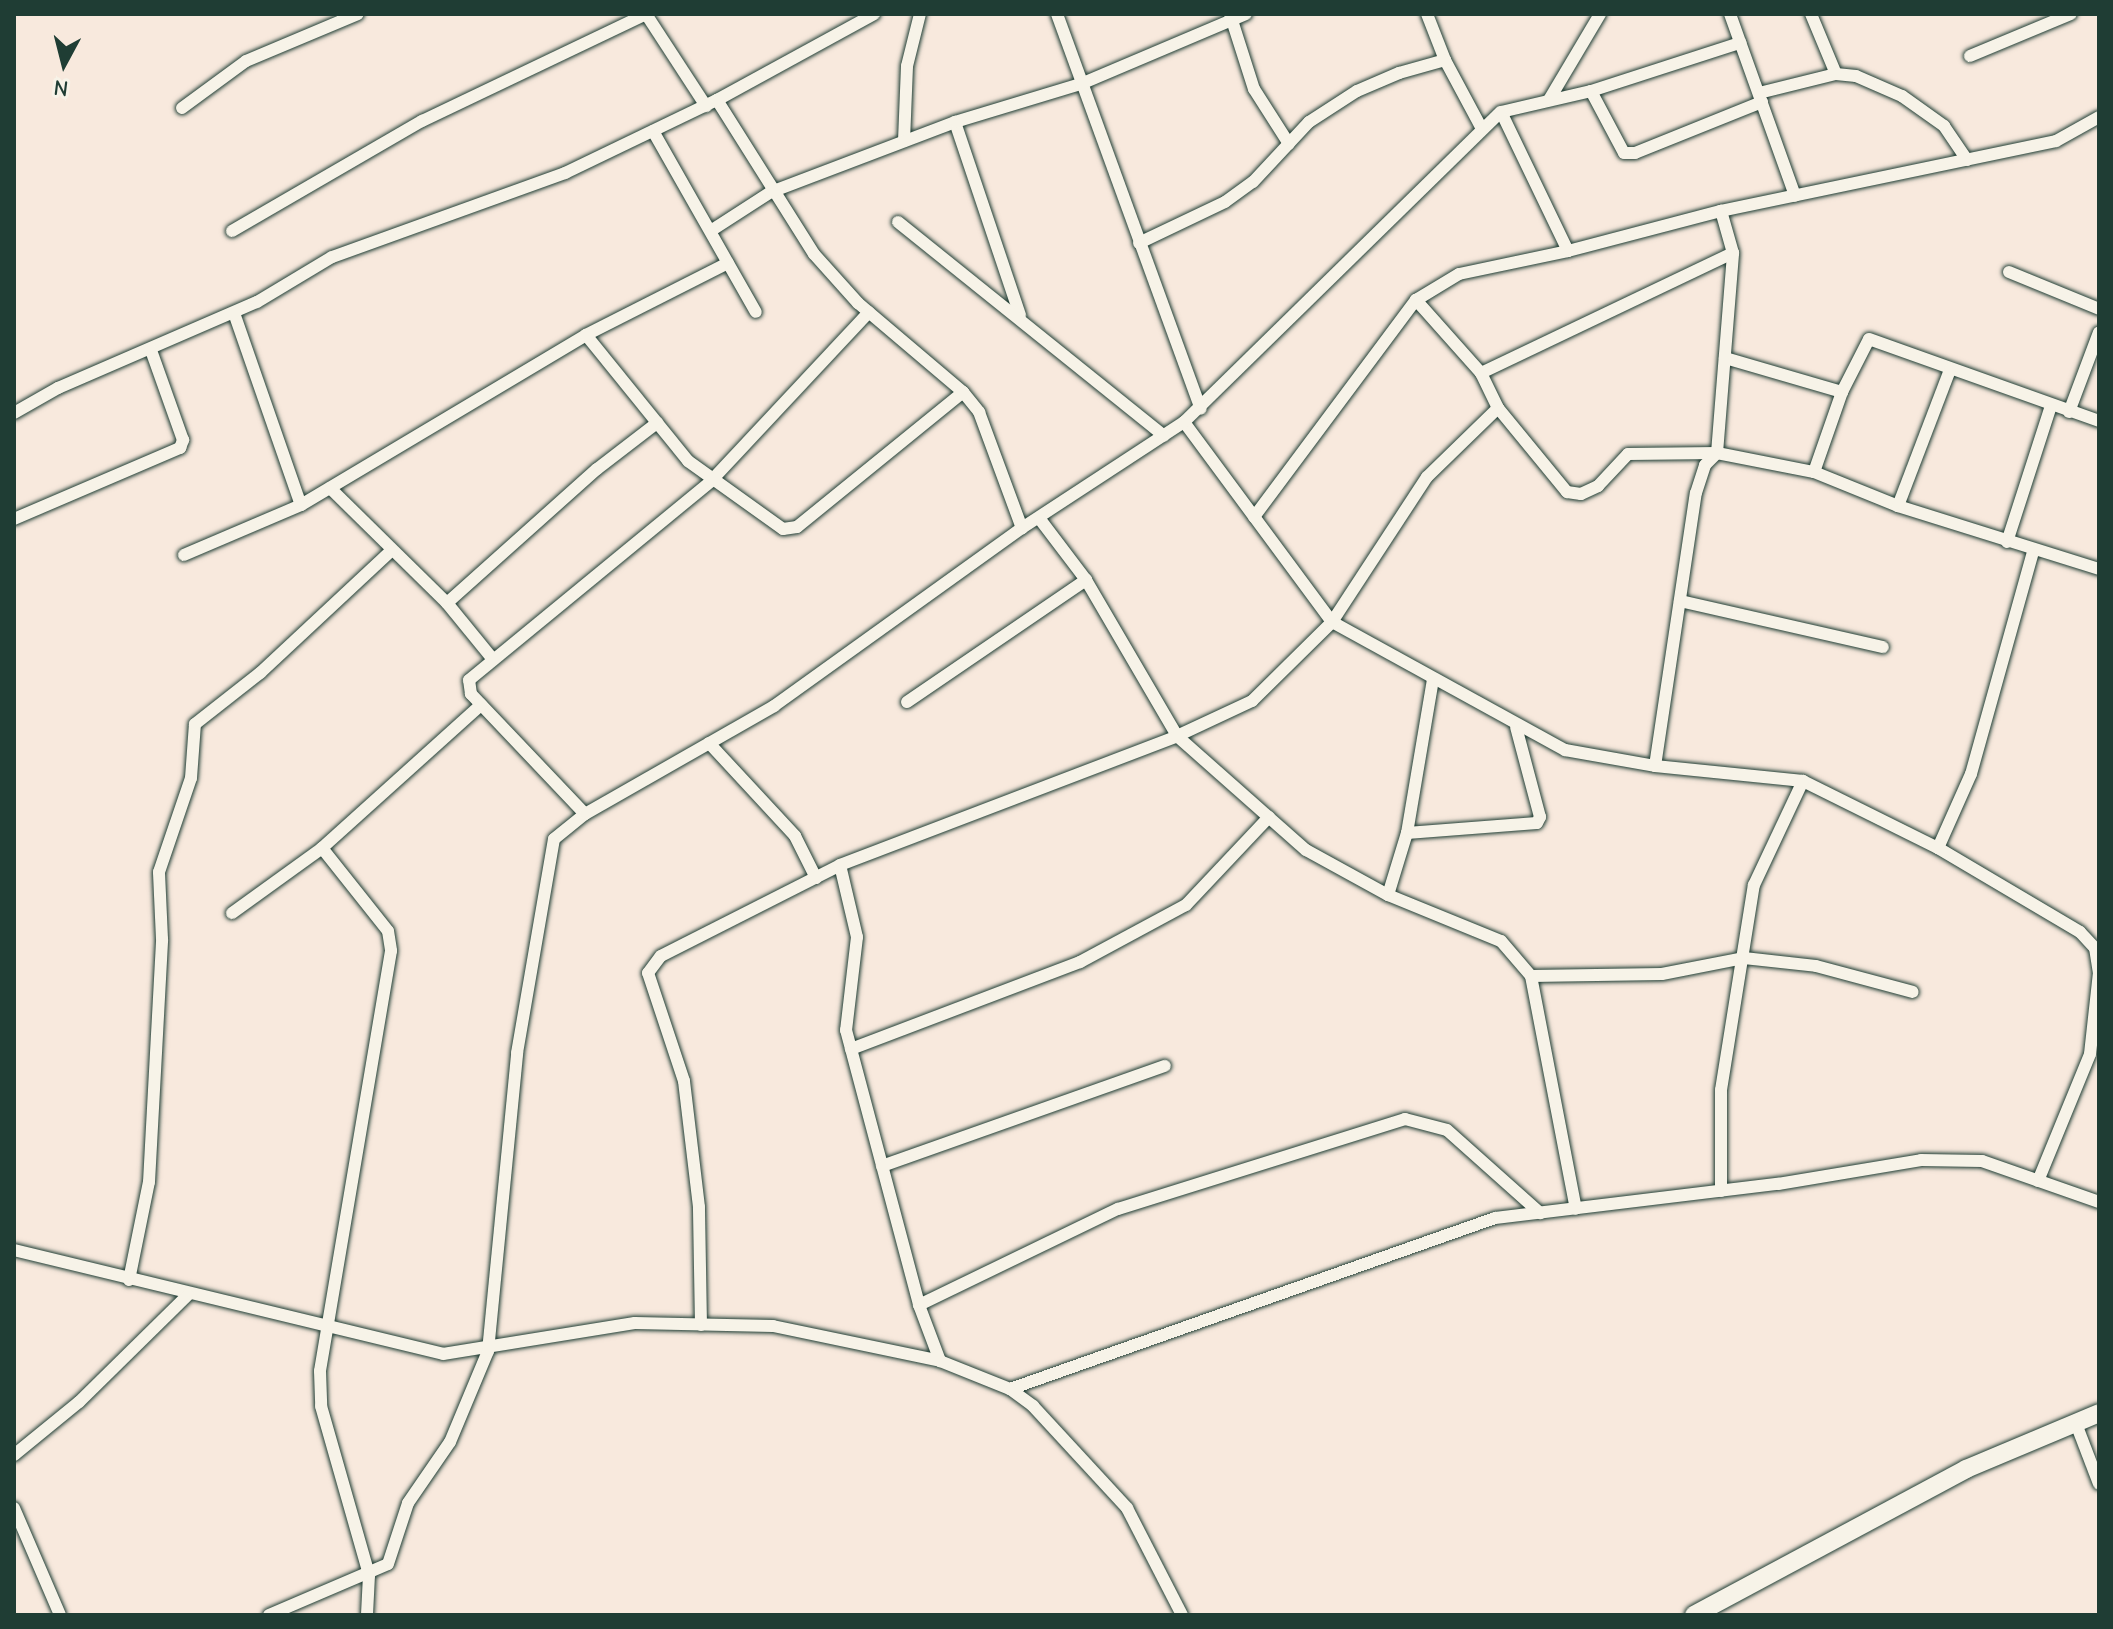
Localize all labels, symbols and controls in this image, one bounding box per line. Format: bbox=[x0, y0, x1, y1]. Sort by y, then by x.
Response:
north arrow bbox=[24, 24, 104, 104]
text: N bbox=[52, 74, 70, 102]

